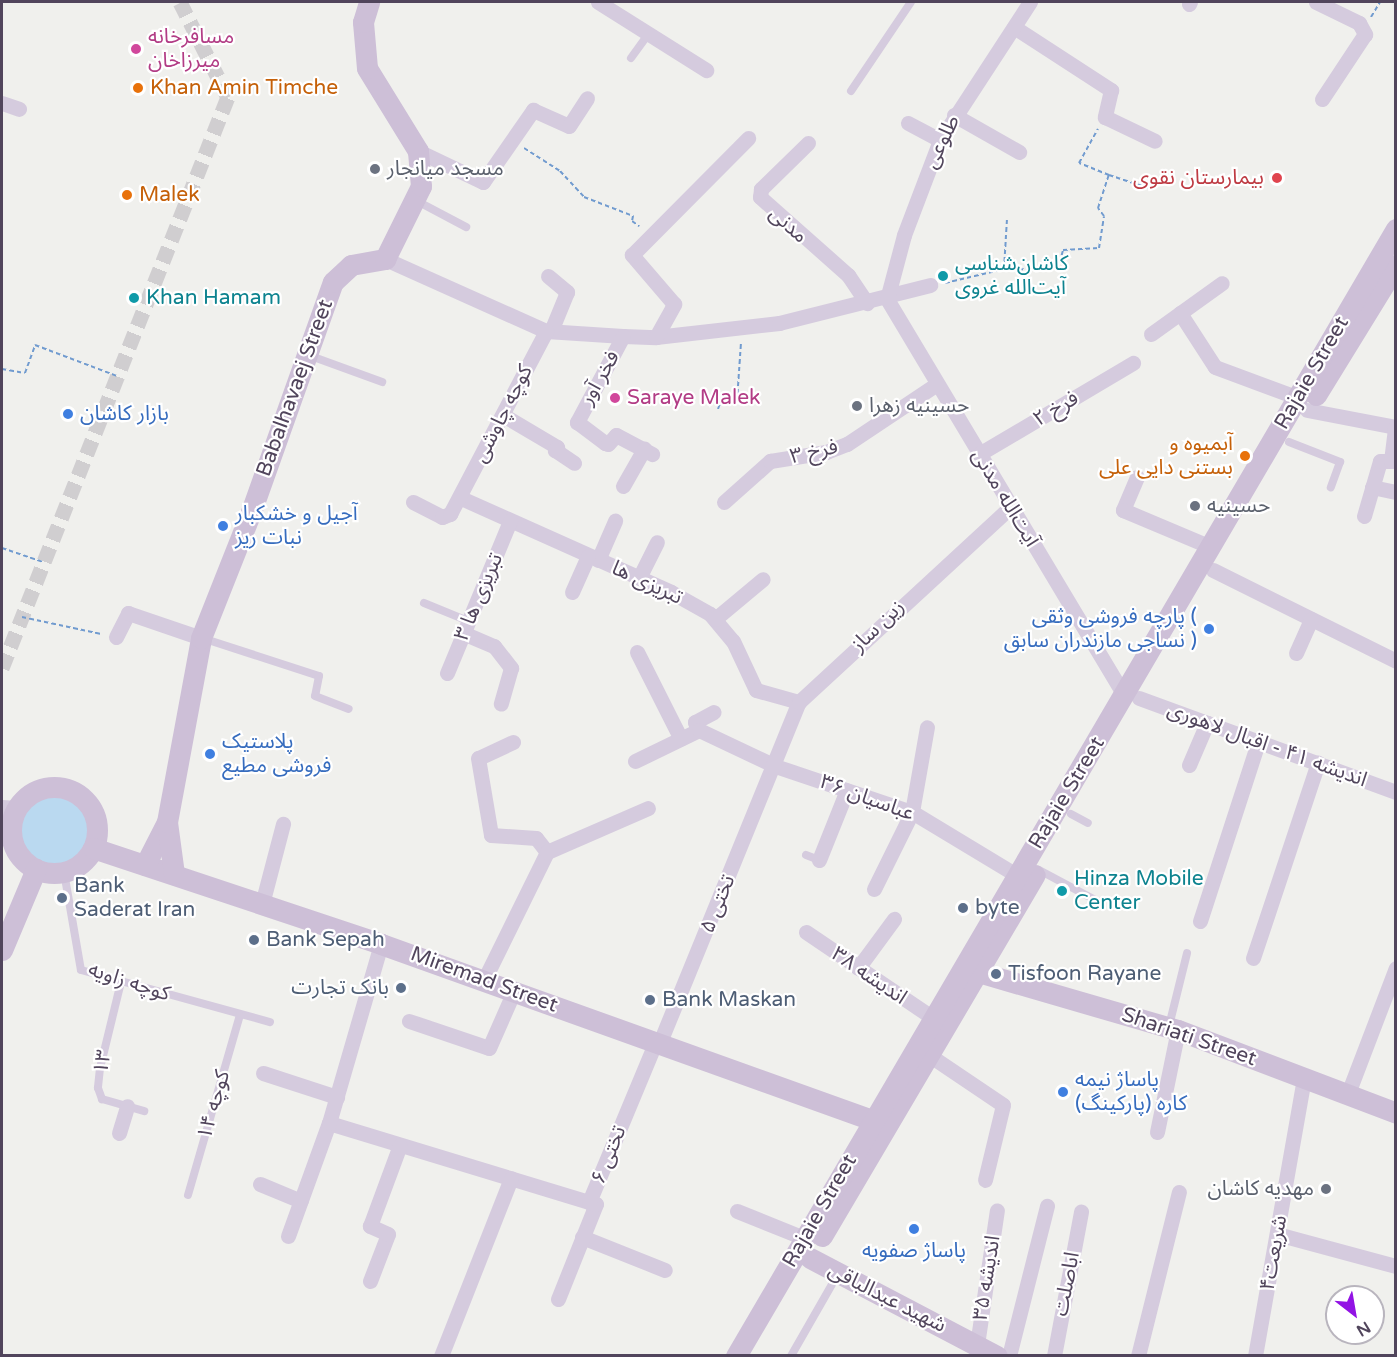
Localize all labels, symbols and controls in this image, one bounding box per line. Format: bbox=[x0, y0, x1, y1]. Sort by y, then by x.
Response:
place label: مسافرخانه میرزاخان bbox=[148, 24, 234, 74]
marker: مسافرخانه میرزاخان bbox=[129, 42, 143, 56]
place label: Khan Amin Timche bbox=[150, 75, 338, 101]
marker: Khan Amin Timche bbox=[131, 81, 145, 95]
street label: طلوعی bbox=[918, 111, 966, 173]
place label: مسجد میانجار bbox=[387, 156, 504, 182]
marker: مسجد میانجار bbox=[368, 162, 382, 176]
place label: بیمارستان نقوی bbox=[1133, 165, 1264, 191]
marker: بیمارستان نقوی bbox=[1268, 169, 1286, 187]
place label: Malek bbox=[139, 182, 200, 208]
marker: Malek bbox=[120, 188, 134, 202]
street label: مدنی bbox=[763, 201, 813, 249]
place label: کاشان‌شناسی آیت‌الله غروی bbox=[955, 251, 1068, 301]
marker: کاشان‌شناسی آیت‌الله غروی bbox=[936, 269, 950, 283]
place label: Khan Hamam bbox=[146, 285, 281, 311]
marker: Khan Hamam bbox=[127, 291, 141, 305]
street label: Babalhavaej Street bbox=[251, 296, 339, 480]
street label: Rajaie Street bbox=[1269, 312, 1355, 434]
street label: فخر آور bbox=[574, 346, 626, 410]
street label: کوچه چاوشی bbox=[468, 361, 538, 467]
place label: Saraye Malek bbox=[627, 385, 761, 411]
street label: فرخ ۲ bbox=[1029, 386, 1083, 432]
marker: Saraye Malek bbox=[608, 391, 622, 405]
place label: حسینیه زهرا bbox=[869, 393, 969, 419]
marker: حسینیه زهرا bbox=[850, 399, 864, 413]
place label: بازار کاشان bbox=[80, 401, 169, 427]
marker: بازار کاشان bbox=[61, 407, 75, 421]
place label: آبمیوه و بستنی دایی علی bbox=[1099, 431, 1233, 481]
street label: فرخ ۳ bbox=[787, 434, 841, 470]
street label: آیت‌الله مدنی bbox=[966, 444, 1044, 552]
marker: آبمیوه و بستنی دایی علی bbox=[1238, 449, 1252, 463]
place label: حسینیه bbox=[1207, 493, 1270, 519]
marker: حسینیه bbox=[1188, 499, 1202, 513]
place label: آجیل و خشکبار نبات ریز bbox=[235, 501, 358, 551]
marker: آجیل و خشکبار نبات ریز bbox=[216, 519, 230, 533]
street label: تبریزی ها ۳ bbox=[449, 549, 509, 645]
street label: تبریزی ها bbox=[608, 556, 686, 610]
street label: زین ساز bbox=[846, 595, 910, 657]
place label: پارچه فروشی وثقی ( نساجی مازندران سابق ) bbox=[1004, 604, 1197, 654]
marker: پارچه فروشی وثقی ( نساجی مازندران سابق ) bbox=[1202, 622, 1216, 636]
street label: اندیشه ۴۱ - اقبال لاهوری bbox=[1164, 697, 1370, 793]
place label: پلاستیک فروشی مطیع bbox=[222, 729, 331, 779]
street label: Rajaie Street bbox=[1024, 732, 1110, 854]
marker: پلاستیک فروشی مطیع bbox=[203, 747, 217, 761]
street label: عباسیان ۳۶ bbox=[817, 769, 917, 827]
place label: Hinza Mobile Center bbox=[1074, 866, 1204, 916]
street label: تختی ۵ bbox=[695, 871, 741, 937]
place label: Bank Saderat Iran bbox=[74, 873, 195, 923]
marker: Hinza Mobile Center bbox=[1055, 884, 1069, 898]
marker: Bank Saderat Iran bbox=[55, 891, 69, 905]
place label: byte bbox=[975, 895, 1020, 921]
marker: byte bbox=[956, 901, 970, 915]
place label: Bank Sepah bbox=[266, 927, 385, 953]
marker: Bank Sepah bbox=[247, 933, 261, 947]
street label: Miremad Street bbox=[407, 942, 561, 1018]
street label: اندیشه ۳۸ bbox=[826, 942, 912, 1010]
street label: کوچه زاویه bbox=[85, 957, 173, 1007]
place label: Tisfoon Rayane bbox=[1008, 961, 1161, 987]
marker: Tisfoon Rayane bbox=[989, 967, 1003, 981]
place label: بانک تجارت bbox=[291, 975, 389, 1001]
marker: بانک تجارت bbox=[394, 981, 408, 995]
place label: Bank Maskan bbox=[662, 987, 796, 1013]
marker: Bank Maskan bbox=[643, 993, 657, 1007]
street label: Shariati Street bbox=[1118, 1002, 1260, 1072]
street label: ۱۳ bbox=[89, 1048, 117, 1076]
place label: پاساژ نیمه کاره (پارکینگ) bbox=[1075, 1067, 1187, 1117]
street label: کوچه ۱۴ bbox=[192, 1068, 236, 1142]
marker: پاساژ نیمه کاره (پارکینگ) bbox=[1056, 1085, 1070, 1099]
street label: تختی ۶ bbox=[586, 1122, 632, 1188]
street label: Rajaie Street bbox=[777, 1150, 863, 1272]
place label: مهدیه کاشان bbox=[1207, 1176, 1314, 1202]
marker: مهدیه کاشان bbox=[1319, 1182, 1333, 1196]
street label: شریعت۴ bbox=[1255, 1213, 1293, 1293]
marker: پاساژ صفویه bbox=[907, 1222, 921, 1236]
street label: اندیشه ۳۵ bbox=[968, 1234, 1006, 1322]
place label: پاساژ صفویه bbox=[862, 1238, 966, 1264]
street label: اباصلت bbox=[1048, 1250, 1086, 1318]
street label: شهید عبدالباقی bbox=[824, 1257, 950, 1339]
north arrow bbox=[1325, 1285, 1385, 1345]
text: N bbox=[1353, 1317, 1374, 1341]

